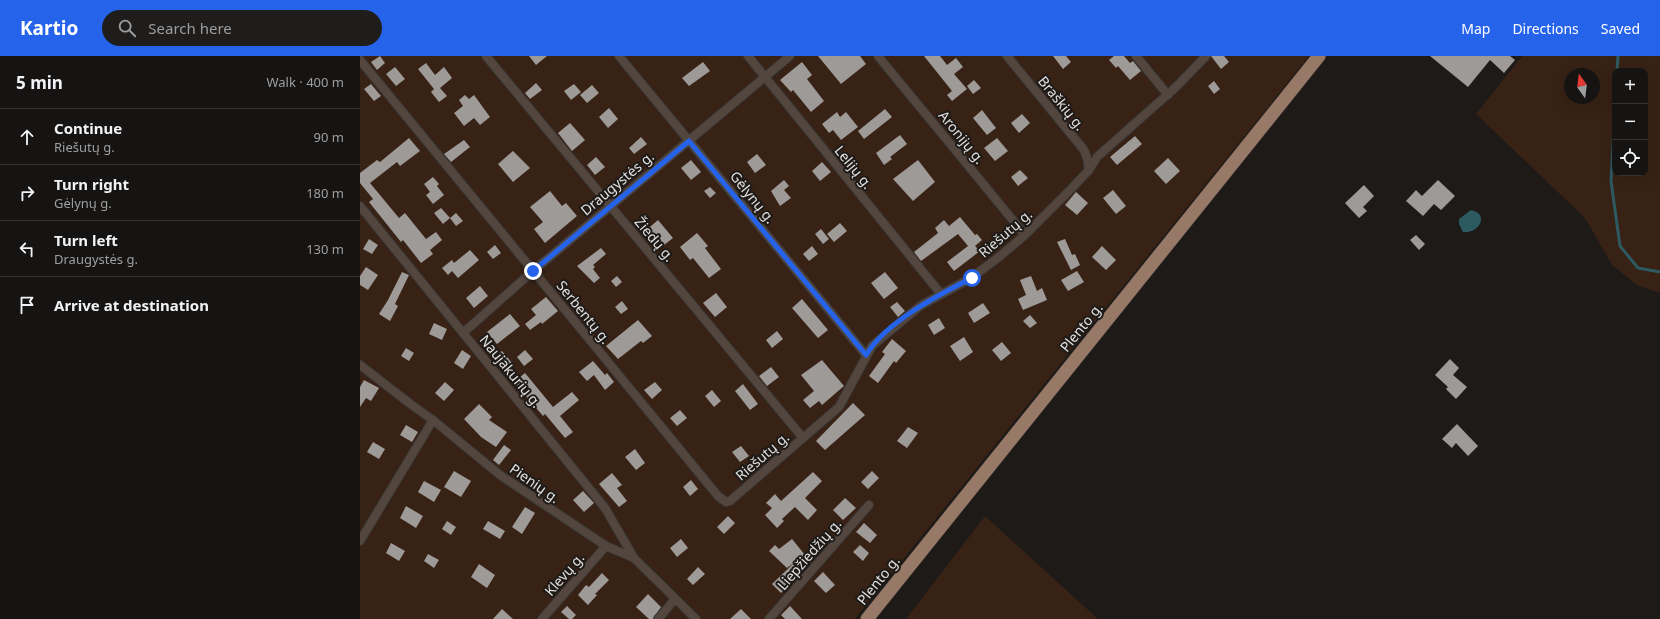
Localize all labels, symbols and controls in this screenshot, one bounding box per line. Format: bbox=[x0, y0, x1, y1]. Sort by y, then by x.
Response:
search box bbox=[102, 10, 382, 46]
text: Kartio bbox=[20, 15, 78, 41]
icon: search bbox=[116, 17, 138, 39]
text: Search here bbox=[148, 18, 232, 38]
text: Map bbox=[1461, 19, 1490, 38]
text: Directions bbox=[1512, 19, 1579, 38]
text: Saved bbox=[1601, 19, 1640, 38]
north arrow bbox=[1564, 68, 1600, 104]
map controls bbox=[1612, 68, 1648, 176]
button: + bbox=[1612, 68, 1648, 104]
text: 5 min bbox=[16, 71, 63, 94]
street label: Braškių g. bbox=[1034, 72, 1090, 134]
text: Walk · 400 m bbox=[266, 73, 344, 91]
button: − bbox=[1612, 104, 1648, 140]
street label: Aronijų g. bbox=[935, 106, 989, 168]
text: Continue bbox=[54, 118, 122, 138]
icon: ahead bbox=[16, 126, 38, 148]
text: 90 m bbox=[314, 128, 344, 146]
text: Riešutų g. bbox=[54, 138, 115, 156]
button: locate bbox=[1612, 140, 1648, 176]
street label: Lelijų g. bbox=[831, 141, 877, 193]
street label: Draugystės g. bbox=[576, 147, 658, 219]
street label: Gėlynų g. bbox=[726, 167, 780, 227]
text: Turn right bbox=[54, 174, 129, 194]
icon: right bbox=[16, 182, 38, 204]
text: 180 m bbox=[306, 184, 344, 202]
text: Gėlynų g. bbox=[54, 194, 112, 212]
street label: Riešutų g. bbox=[974, 204, 1036, 262]
street label: Žiedų g. bbox=[631, 213, 679, 265]
text: Turn left bbox=[54, 230, 118, 250]
icon: left bbox=[16, 238, 38, 260]
text: 130 m bbox=[306, 240, 344, 258]
text: Draugystės g. bbox=[54, 250, 138, 268]
route end bbox=[524, 262, 542, 280]
route start bbox=[963, 269, 981, 287]
street label: Serbentų g. bbox=[553, 276, 615, 348]
icon: arrive bbox=[16, 294, 38, 316]
text: Arrive at destination bbox=[54, 295, 209, 315]
street label: Plento g. bbox=[1055, 298, 1107, 356]
street label: Naujakurių g. bbox=[476, 331, 546, 411]
street label: Riešutų g. bbox=[731, 427, 793, 485]
street label: Pienių g. bbox=[506, 459, 564, 507]
street label: Liepžiedžių g. bbox=[773, 514, 845, 594]
street label: Klevų g. bbox=[540, 548, 588, 600]
street label: Plento g. bbox=[852, 551, 904, 609]

